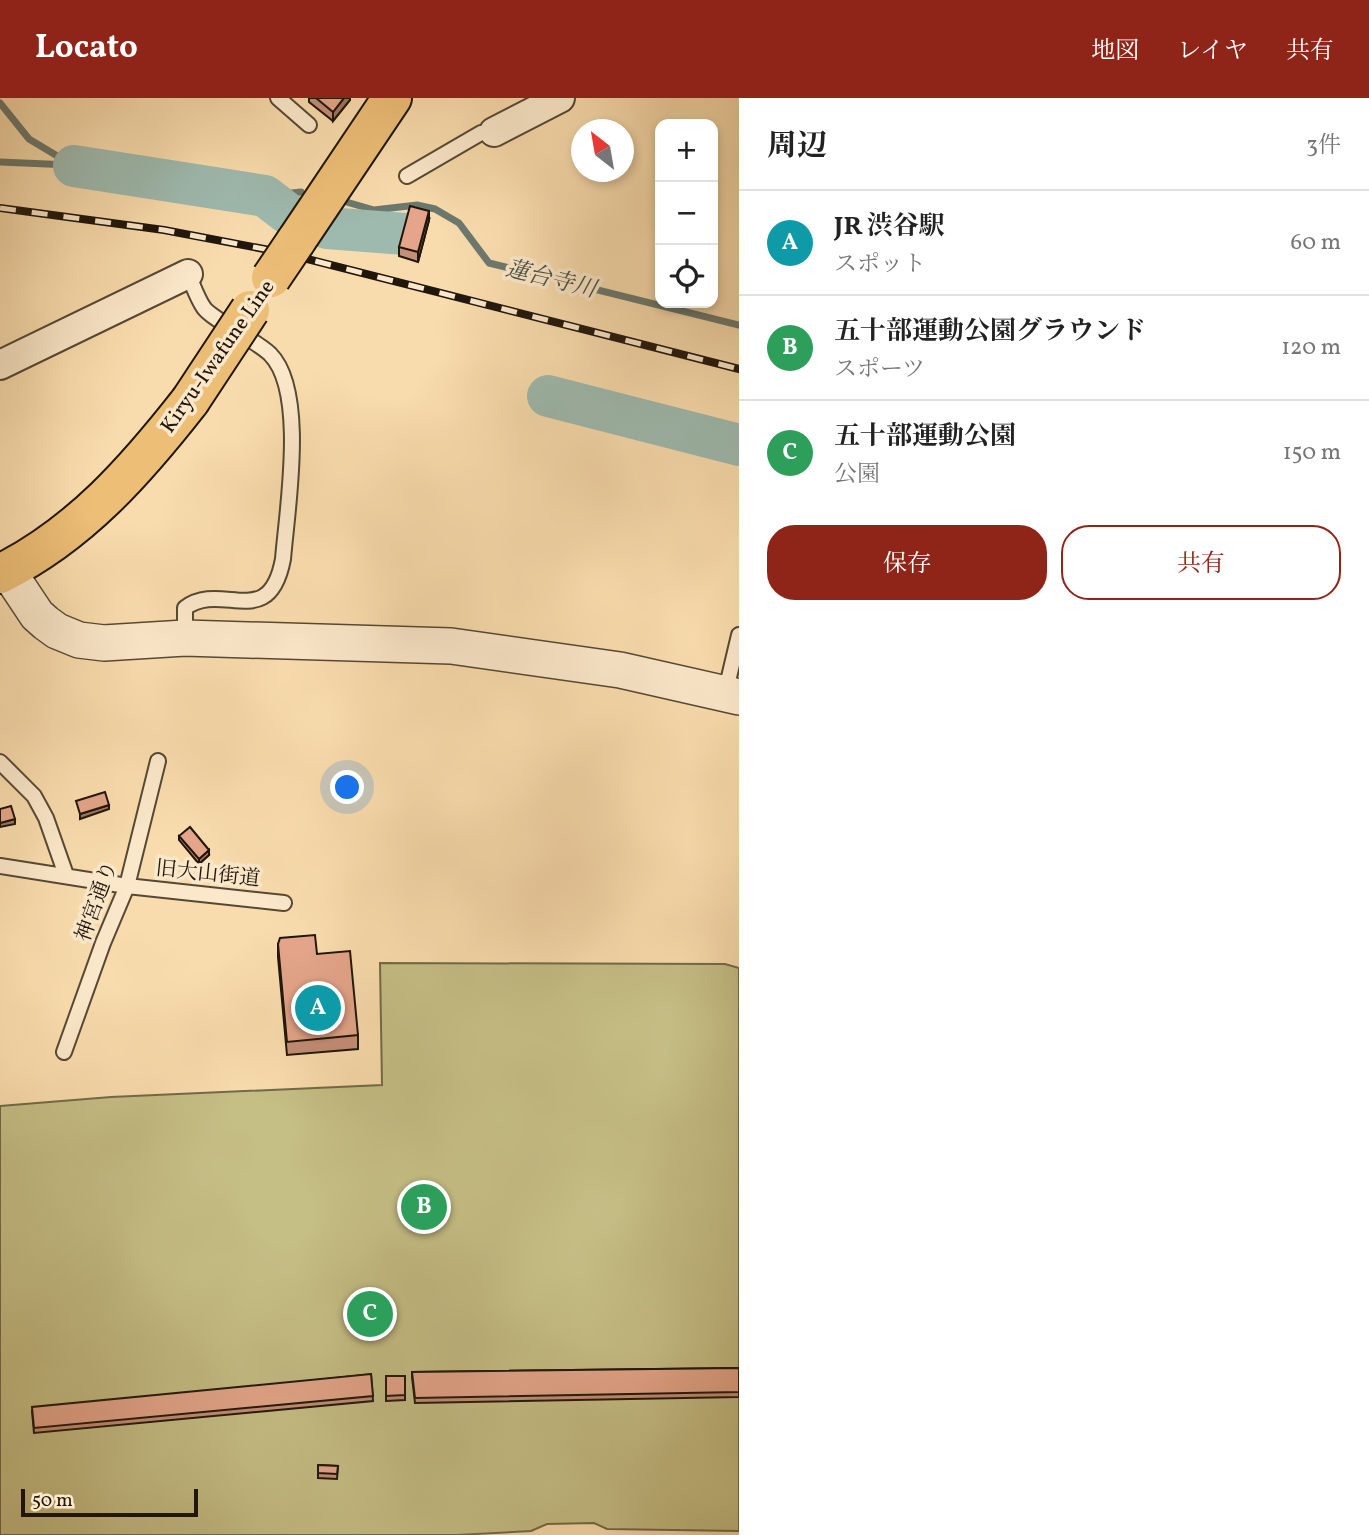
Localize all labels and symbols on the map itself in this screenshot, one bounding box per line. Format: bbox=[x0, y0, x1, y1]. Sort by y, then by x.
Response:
north arrow bbox=[571, 119, 634, 182]
water label: 蓮台寺川 bbox=[502, 253, 602, 307]
street label: Kiryu-Iwafune Line bbox=[154, 274, 282, 439]
your location bbox=[330, 770, 364, 804]
street label: 旧大山街道 bbox=[154, 855, 262, 894]
street label: 神宮通り bbox=[69, 857, 125, 946]
pin: A bbox=[295, 982, 341, 1034]
pin: B bbox=[401, 1181, 447, 1233]
pin: C bbox=[347, 1288, 393, 1340]
scale bar bbox=[21, 1486, 198, 1518]

